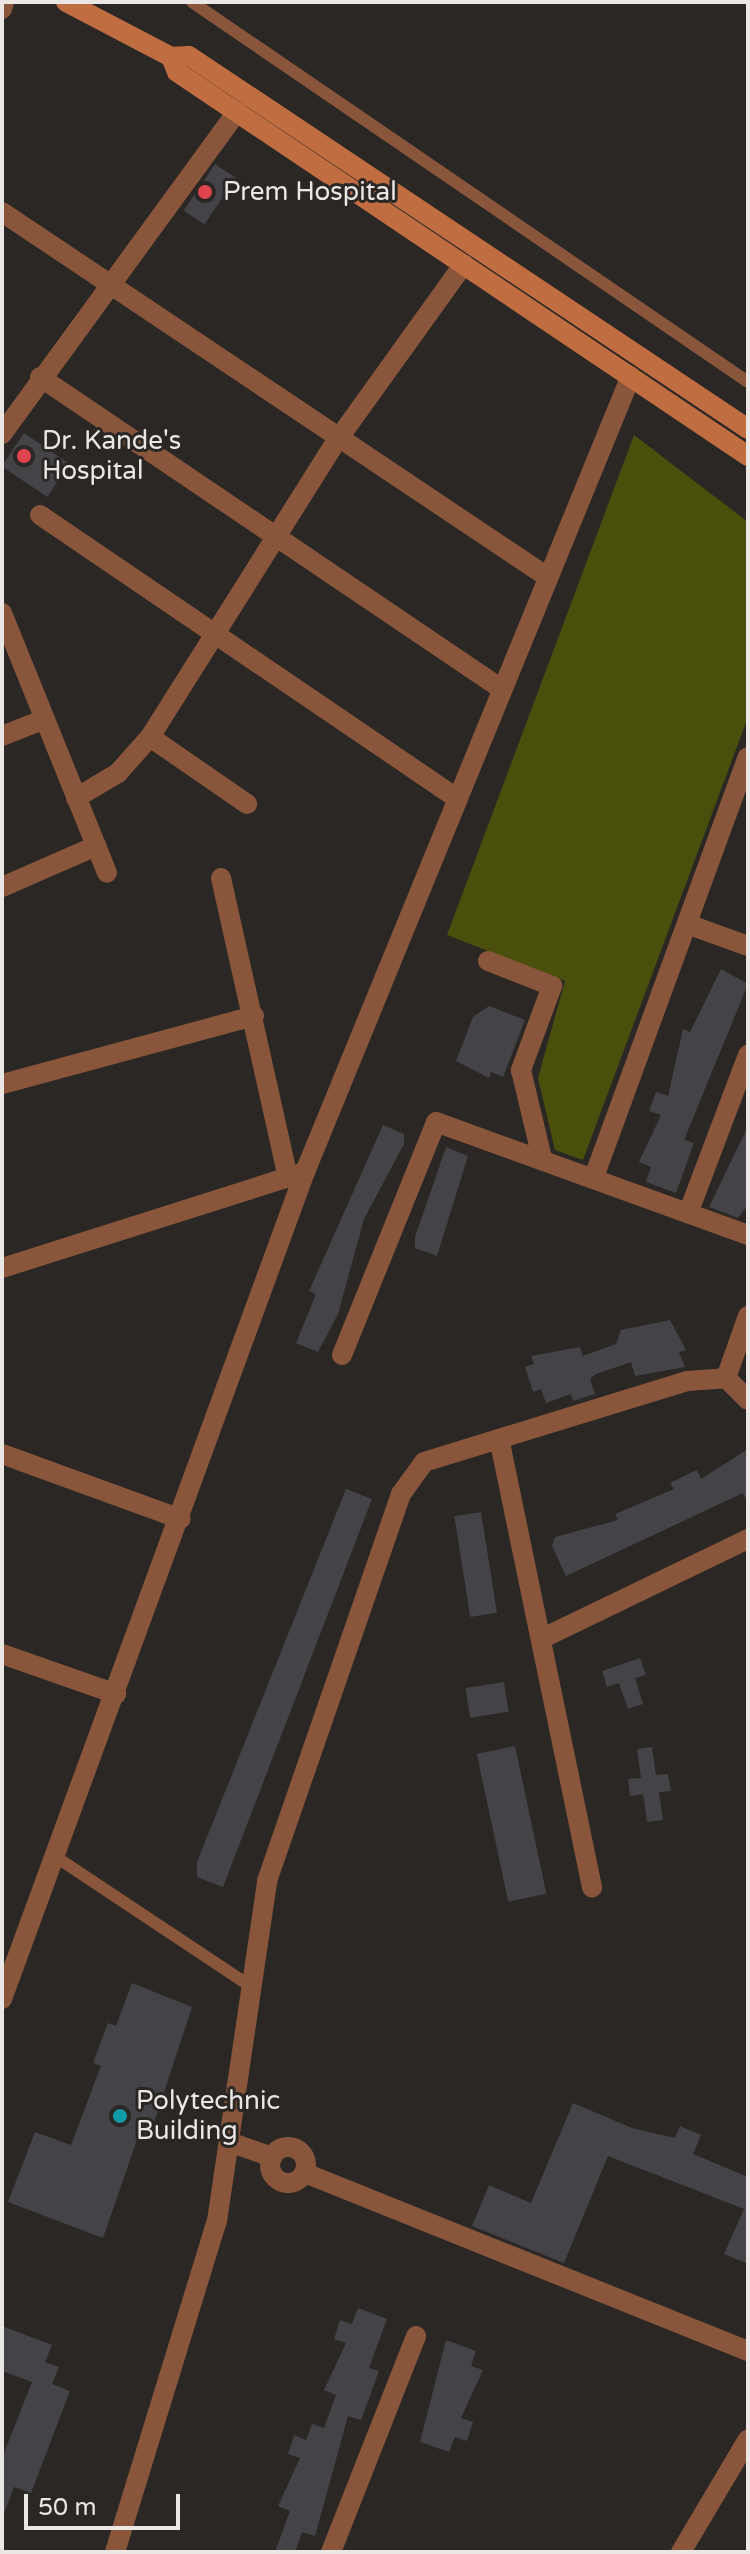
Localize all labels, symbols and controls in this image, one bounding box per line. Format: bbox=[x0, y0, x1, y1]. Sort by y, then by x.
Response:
place label: Prem Hospital bbox=[223, 176, 397, 208]
marker: Prem Hospital bbox=[194, 181, 216, 203]
place label: Dr. Kande's Hospital bbox=[42, 425, 181, 486]
marker: Dr. Kande's Hospital bbox=[13, 445, 35, 467]
place label: Polytechnic Building bbox=[136, 2085, 280, 2146]
marker: Polytechnic Building bbox=[111, 2107, 129, 2125]
scale bar bbox=[28, 2478, 184, 2528]
text: 50 m bbox=[38, 2493, 96, 2522]

